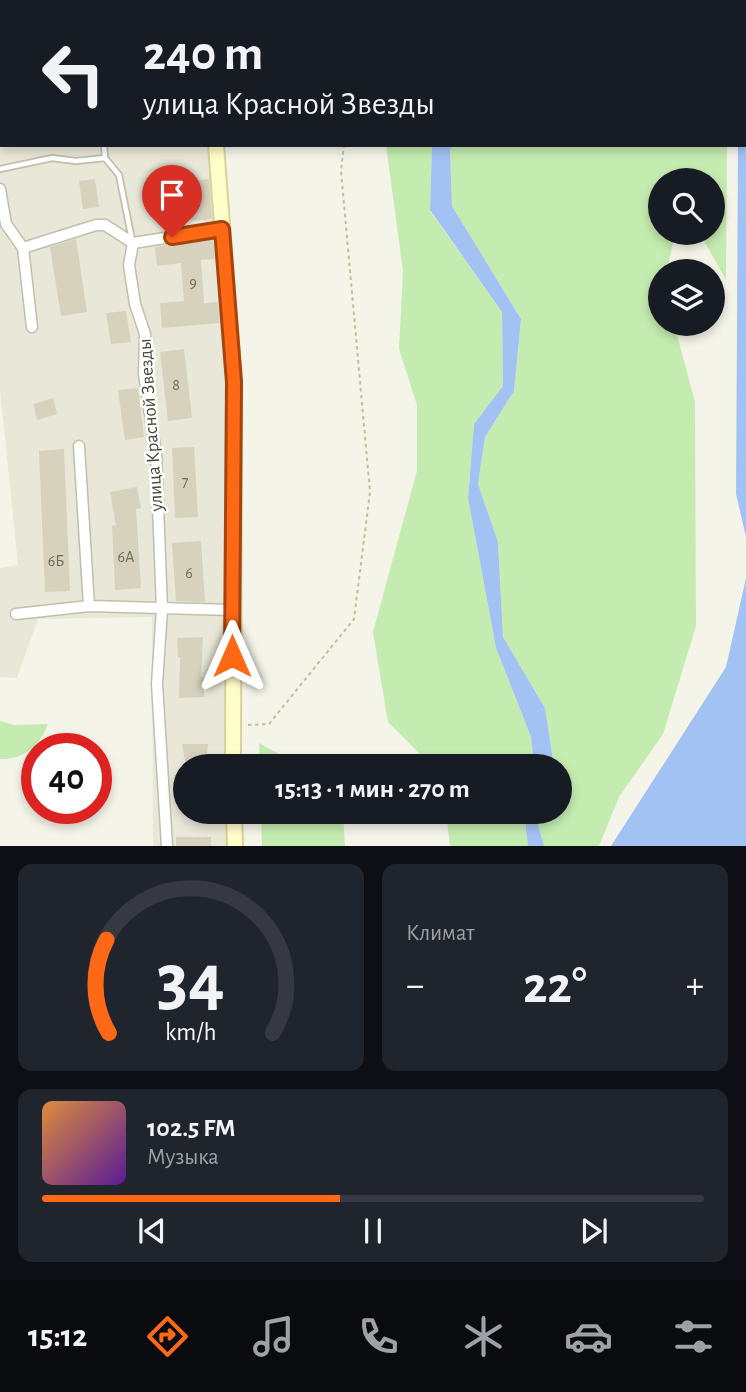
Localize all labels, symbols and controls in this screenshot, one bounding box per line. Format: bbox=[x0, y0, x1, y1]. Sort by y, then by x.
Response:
icon: left bbox=[28, 28, 119, 119]
text: 240 m bbox=[143, 30, 263, 79]
text: улица Красной Звезды bbox=[143, 88, 435, 120]
pin bbox=[142, 165, 202, 237]
map controls bbox=[648, 168, 725, 336]
button: search bbox=[648, 168, 725, 245]
icon: arrive bbox=[153, 176, 191, 214]
button: layers bbox=[648, 259, 725, 336]
house number: 9 bbox=[189, 275, 197, 291]
street label: улица Красной Звезды bbox=[135, 338, 167, 513]
house number: 8 bbox=[172, 377, 180, 393]
house number: 7 bbox=[182, 474, 189, 490]
house number: 6А bbox=[118, 549, 135, 565]
house number: 6Б bbox=[48, 553, 64, 569]
house number: 6 bbox=[185, 565, 193, 581]
position arrow bbox=[195, 619, 269, 693]
speed limit sign: 40 bbox=[21, 733, 112, 824]
text: 15:13 · 1 мин · 270 m bbox=[275, 776, 470, 802]
text: Климат bbox=[406, 922, 475, 945]
text: 34 bbox=[157, 946, 225, 1019]
text: 22° bbox=[523, 960, 587, 1012]
text: − bbox=[406, 967, 424, 1005]
text: + bbox=[686, 967, 704, 1005]
text: km/h bbox=[165, 1020, 217, 1045]
text: 102.5 FM bbox=[147, 1115, 236, 1141]
text: Музыка bbox=[147, 1146, 219, 1169]
icon: previous bbox=[133, 1212, 171, 1250]
icon: pause bbox=[354, 1212, 392, 1250]
icon: next bbox=[575, 1212, 613, 1250]
icon: directions bbox=[143, 1312, 192, 1361]
icon: music bbox=[249, 1312, 298, 1361]
icon: phone bbox=[354, 1312, 403, 1361]
icon: climate bbox=[459, 1312, 508, 1361]
icon: car bbox=[564, 1312, 613, 1361]
icon: filters bbox=[669, 1312, 718, 1361]
text: 15:12 bbox=[28, 1320, 87, 1352]

